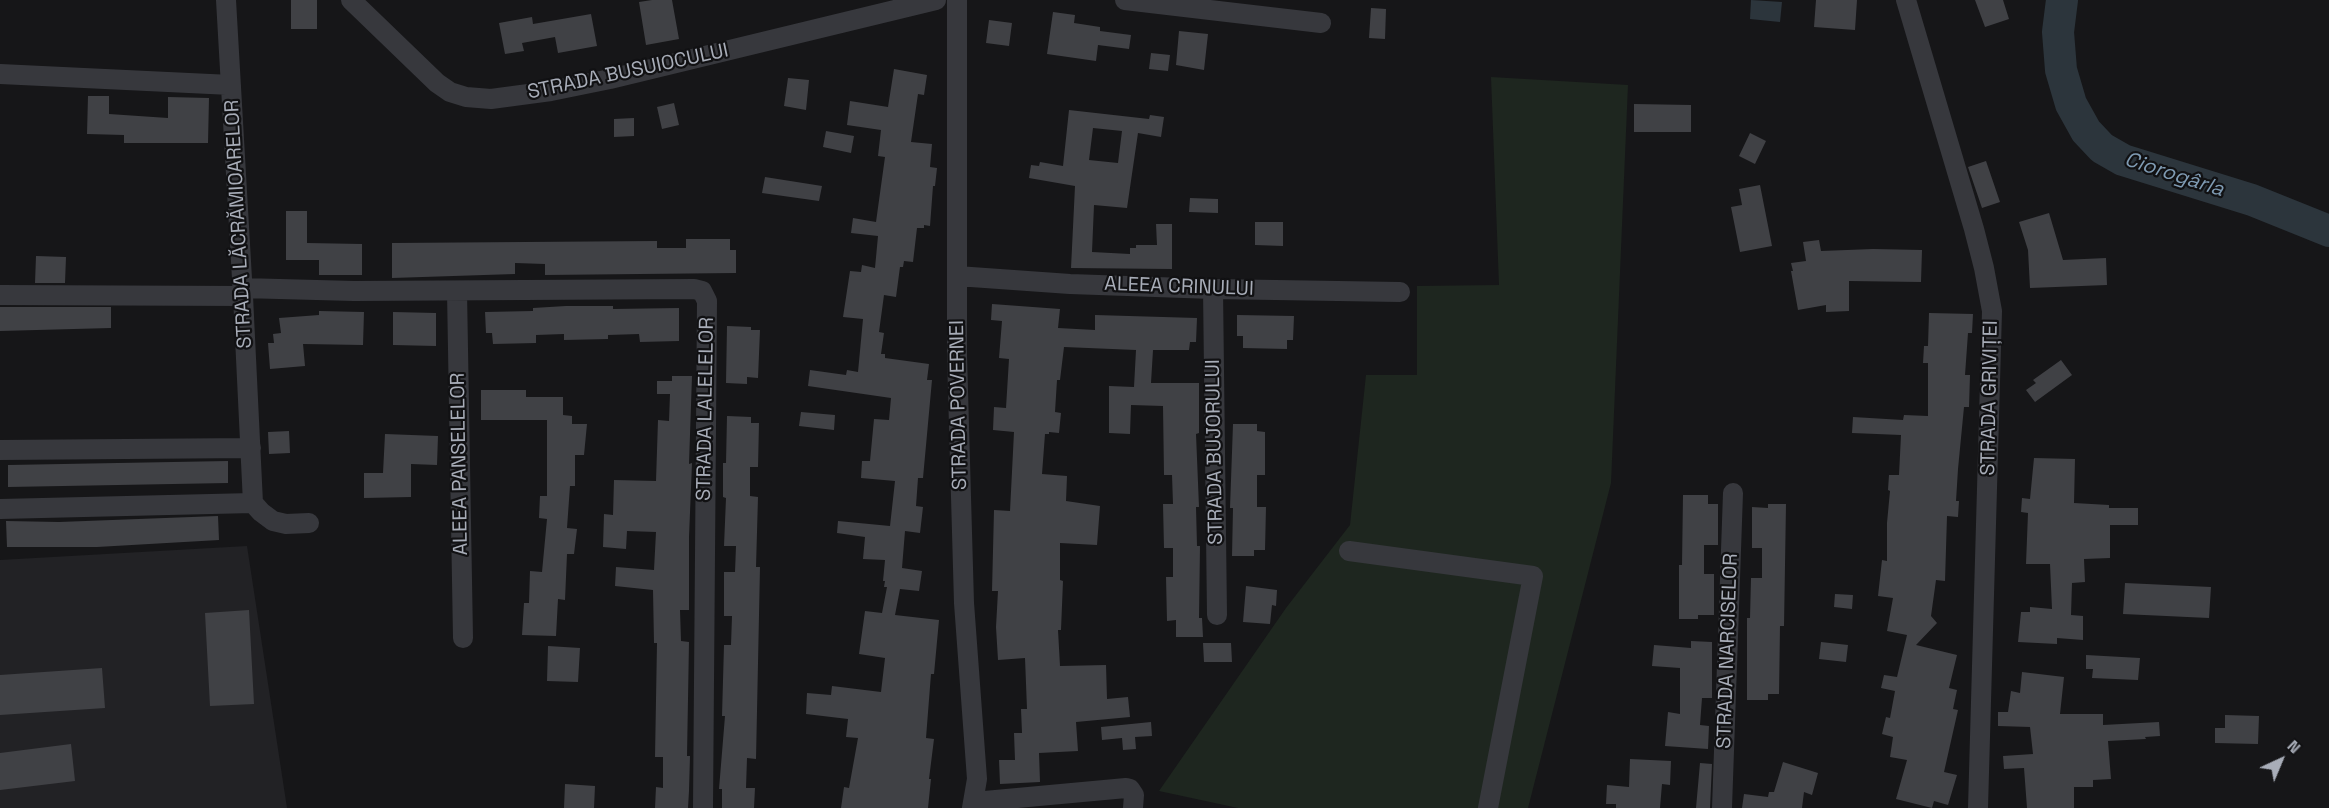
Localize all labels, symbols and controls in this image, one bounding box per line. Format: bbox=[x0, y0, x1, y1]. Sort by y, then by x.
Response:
street label: STRADA BUSUIOCULUI bbox=[525, 39, 731, 105]
street label: STRADA LĂCRĂMIOARELOR bbox=[220, 99, 258, 349]
water label: Ciorogârla bbox=[2121, 147, 2227, 203]
street label: ALEEA CRINULUI bbox=[1104, 272, 1254, 302]
street label: STRADA LALELELOR bbox=[692, 317, 720, 501]
street label: STRADA POVERNEI bbox=[946, 320, 972, 490]
street label: STRADA GRIVIȚEI bbox=[1977, 320, 2003, 476]
street label: STRADA BUJORULUI bbox=[1201, 359, 1229, 545]
street label: ALEEA PANSELELOR bbox=[446, 372, 474, 556]
street label: STRADA NARCISELOR bbox=[1713, 553, 1743, 749]
north arrow bbox=[2251, 730, 2311, 790]
text: N bbox=[2283, 735, 2305, 758]

